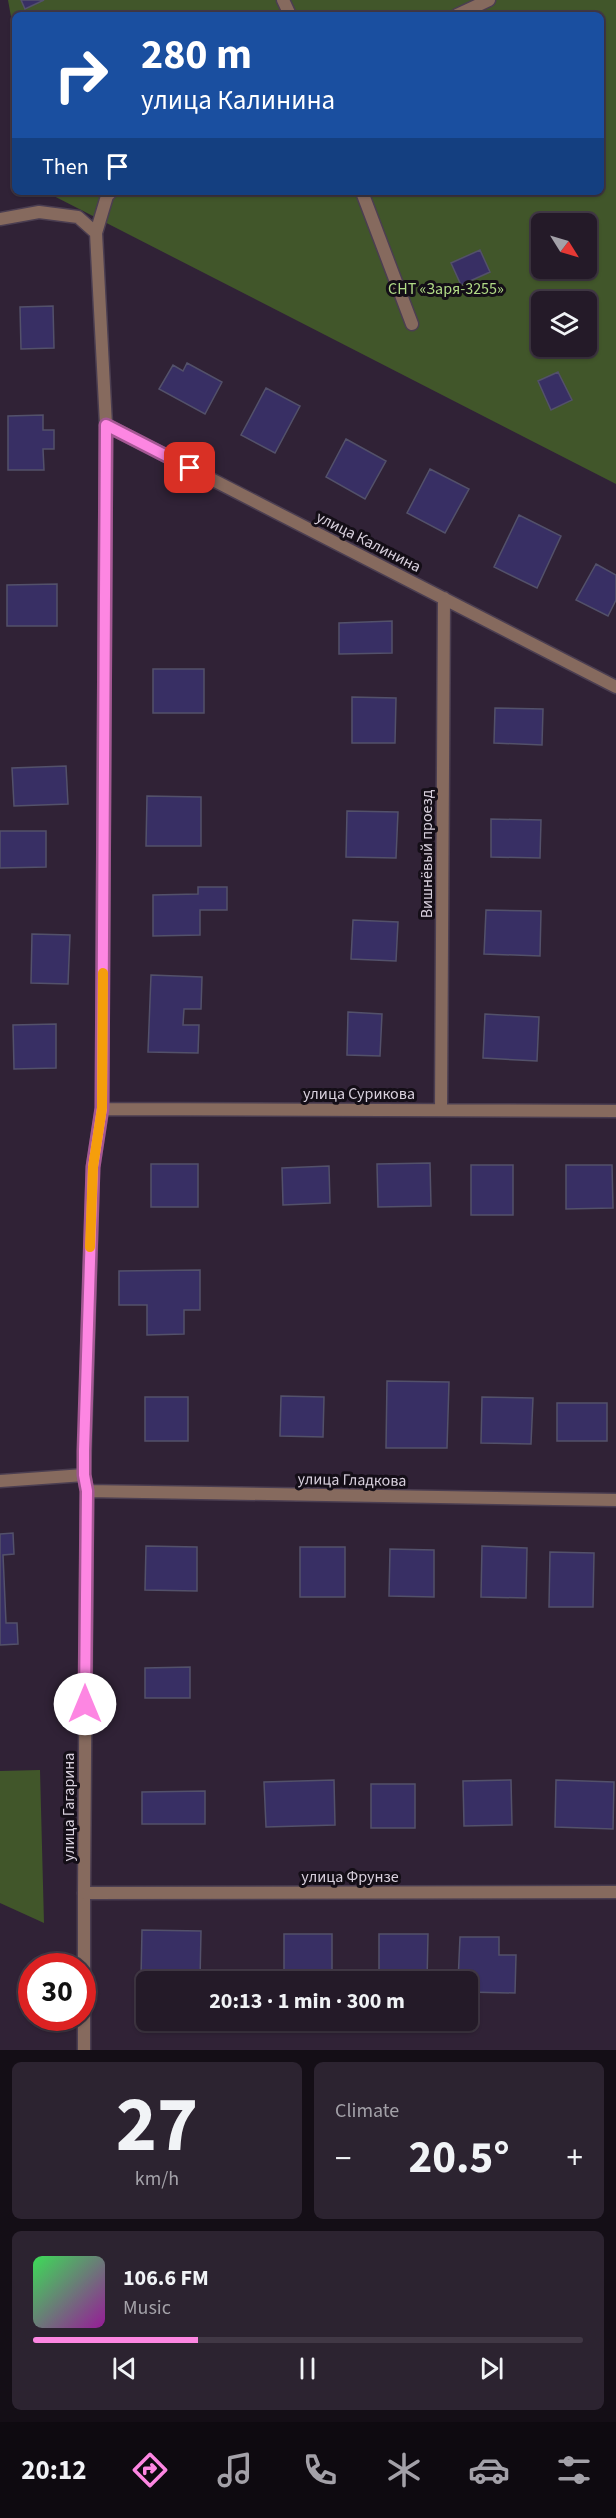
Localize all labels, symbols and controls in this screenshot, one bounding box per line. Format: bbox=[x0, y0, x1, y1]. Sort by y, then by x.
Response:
text: 280 m bbox=[141, 25, 252, 85]
icon: right bbox=[42, 36, 120, 114]
text: улица Калинина bbox=[141, 81, 335, 120]
icon: arrive bbox=[101, 150, 134, 183]
text: Then bbox=[42, 151, 89, 183]
north arrow bbox=[531, 213, 597, 279]
map controls bbox=[531, 213, 597, 357]
park label: СНТ «Заря-3255» bbox=[388, 278, 504, 300]
button: layers bbox=[531, 291, 597, 357]
pin bbox=[164, 442, 215, 493]
icon: arrive bbox=[173, 451, 206, 484]
street label: улица Калинина bbox=[312, 506, 425, 578]
street label: Вишнёвый проезд bbox=[416, 789, 438, 918]
street label: улица Сурикова bbox=[303, 1083, 415, 1105]
street label: улица Гладкова bbox=[297, 1468, 407, 1492]
position arrow bbox=[53, 1672, 117, 1736]
street label: улица Гагарина bbox=[58, 1753, 80, 1861]
street label: улица Фрунзе bbox=[301, 1866, 399, 1888]
speed limit sign: 30 bbox=[18, 1953, 96, 2031]
text: 20:13 · 1 min · 300 m bbox=[209, 1985, 405, 2017]
text: 27 bbox=[116, 2070, 198, 2181]
text: Climate bbox=[335, 2097, 399, 2125]
text: 20.5° bbox=[408, 2126, 510, 2190]
text: − bbox=[335, 2135, 351, 2182]
text: + bbox=[567, 2135, 583, 2182]
text: km/h bbox=[135, 2165, 179, 2193]
text: 106.6 FM bbox=[123, 2262, 209, 2294]
text: Music bbox=[123, 2294, 171, 2322]
icon: previous bbox=[108, 2352, 141, 2385]
icon: pause bbox=[291, 2352, 324, 2385]
icon: next bbox=[475, 2352, 508, 2385]
icon: directions bbox=[129, 2449, 171, 2491]
icon: music bbox=[214, 2449, 256, 2491]
icon: phone bbox=[299, 2449, 341, 2491]
icon: climate bbox=[383, 2449, 425, 2491]
icon: car bbox=[468, 2449, 510, 2491]
icon: filters bbox=[553, 2449, 595, 2491]
text: 20:12 bbox=[21, 2451, 86, 2490]

